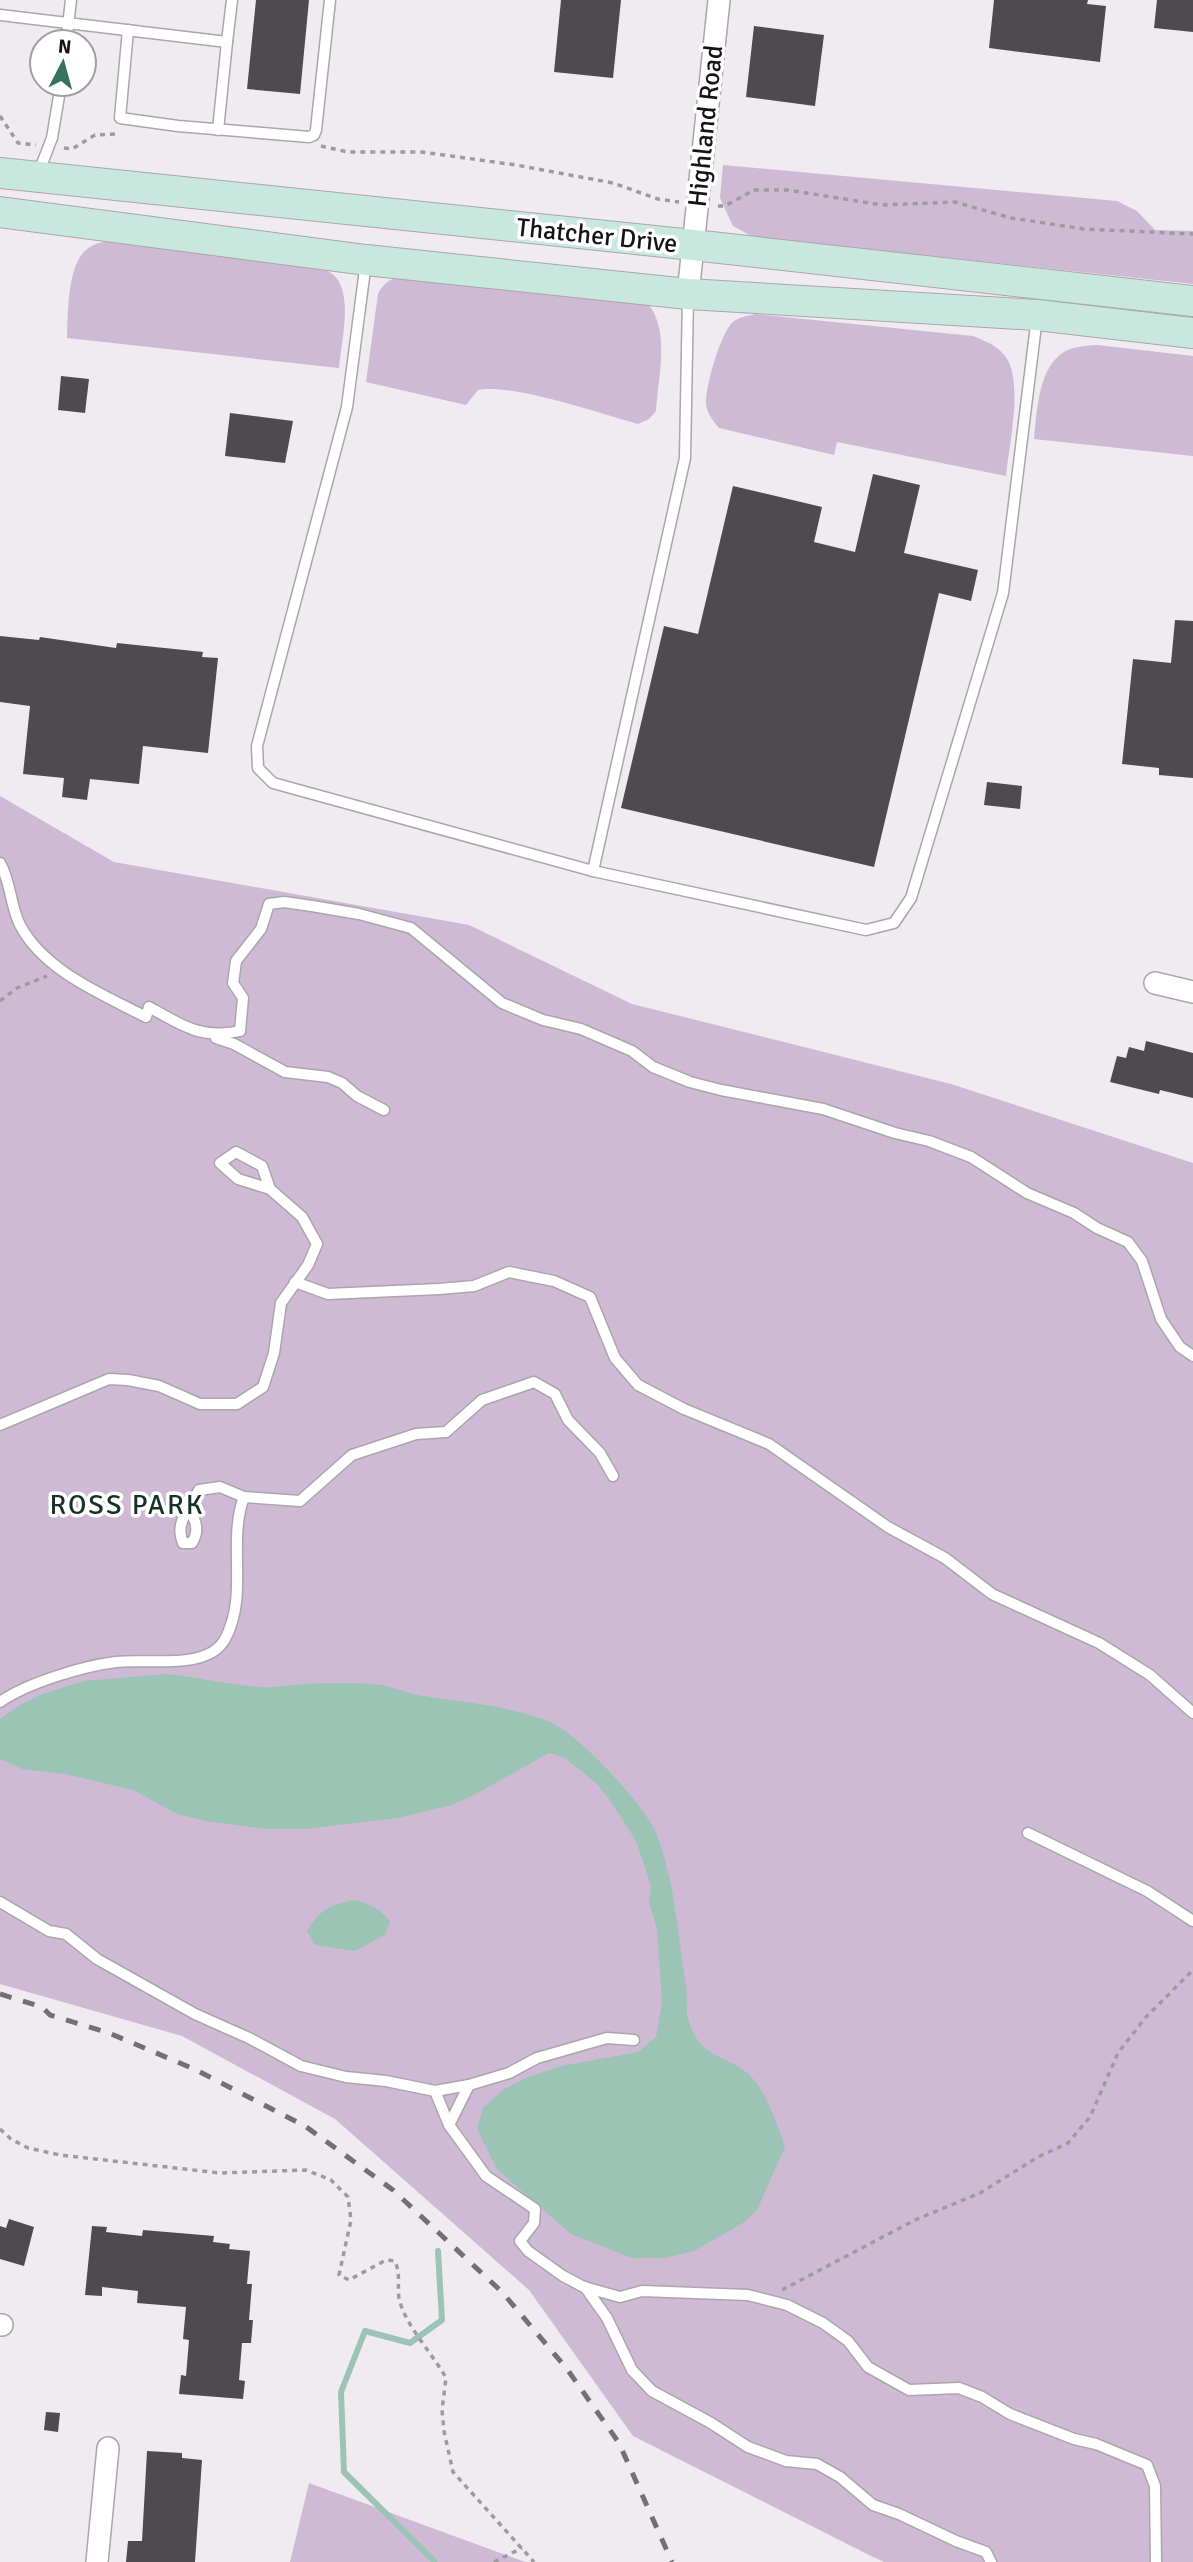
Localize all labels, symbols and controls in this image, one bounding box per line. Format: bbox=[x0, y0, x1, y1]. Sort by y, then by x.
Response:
north arrow bbox=[28, 28, 98, 98]
text: N bbox=[57, 34, 72, 60]
street label: Highland Road bbox=[682, 44, 730, 209]
street label: Thatcher Drive bbox=[515, 212, 679, 260]
district label: ROSS PARK bbox=[50, 1488, 204, 1522]

